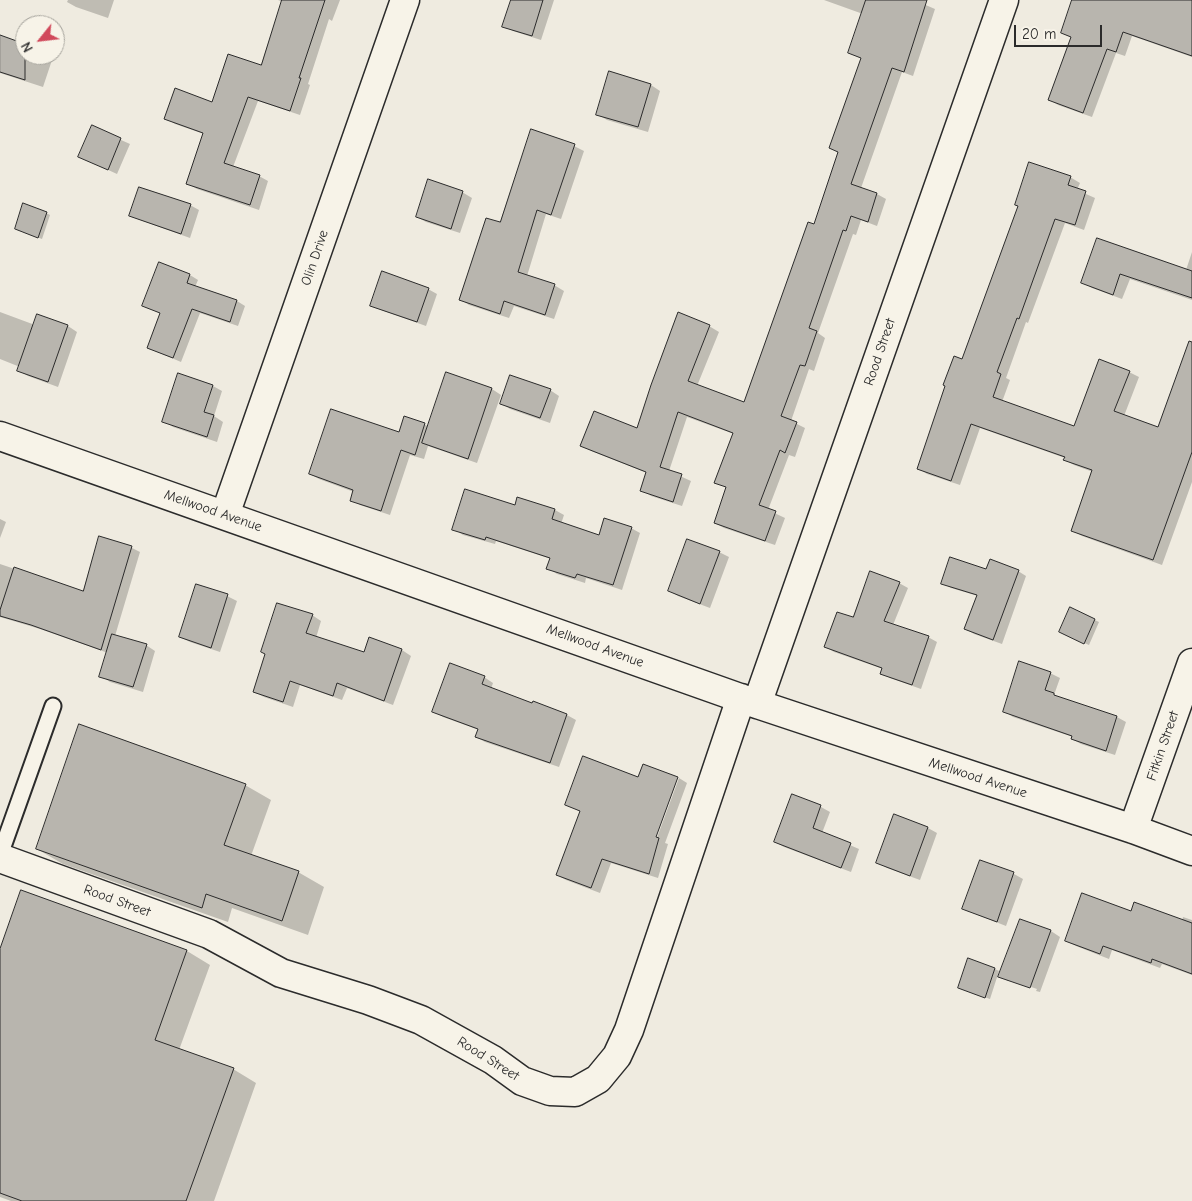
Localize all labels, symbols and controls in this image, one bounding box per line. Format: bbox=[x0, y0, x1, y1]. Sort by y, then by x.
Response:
north arrow bbox=[15, 15, 65, 65]
scale bar bbox=[1017, 15, 1104, 47]
text: 20 m bbox=[1022, 25, 1056, 43]
text: N bbox=[18, 39, 37, 55]
street label: Olin Drive bbox=[298, 228, 332, 288]
street label: Rood Street bbox=[861, 316, 899, 388]
street label: Mellwood Avenue bbox=[162, 486, 264, 536]
street label: Mellwood Avenue bbox=[544, 621, 646, 671]
street label: Fitkin Street bbox=[1143, 709, 1183, 783]
street label: Mellwood Avenue bbox=[927, 754, 1029, 802]
street label: Rood Street bbox=[81, 881, 153, 921]
street label: Rood Street bbox=[454, 1033, 522, 1085]

